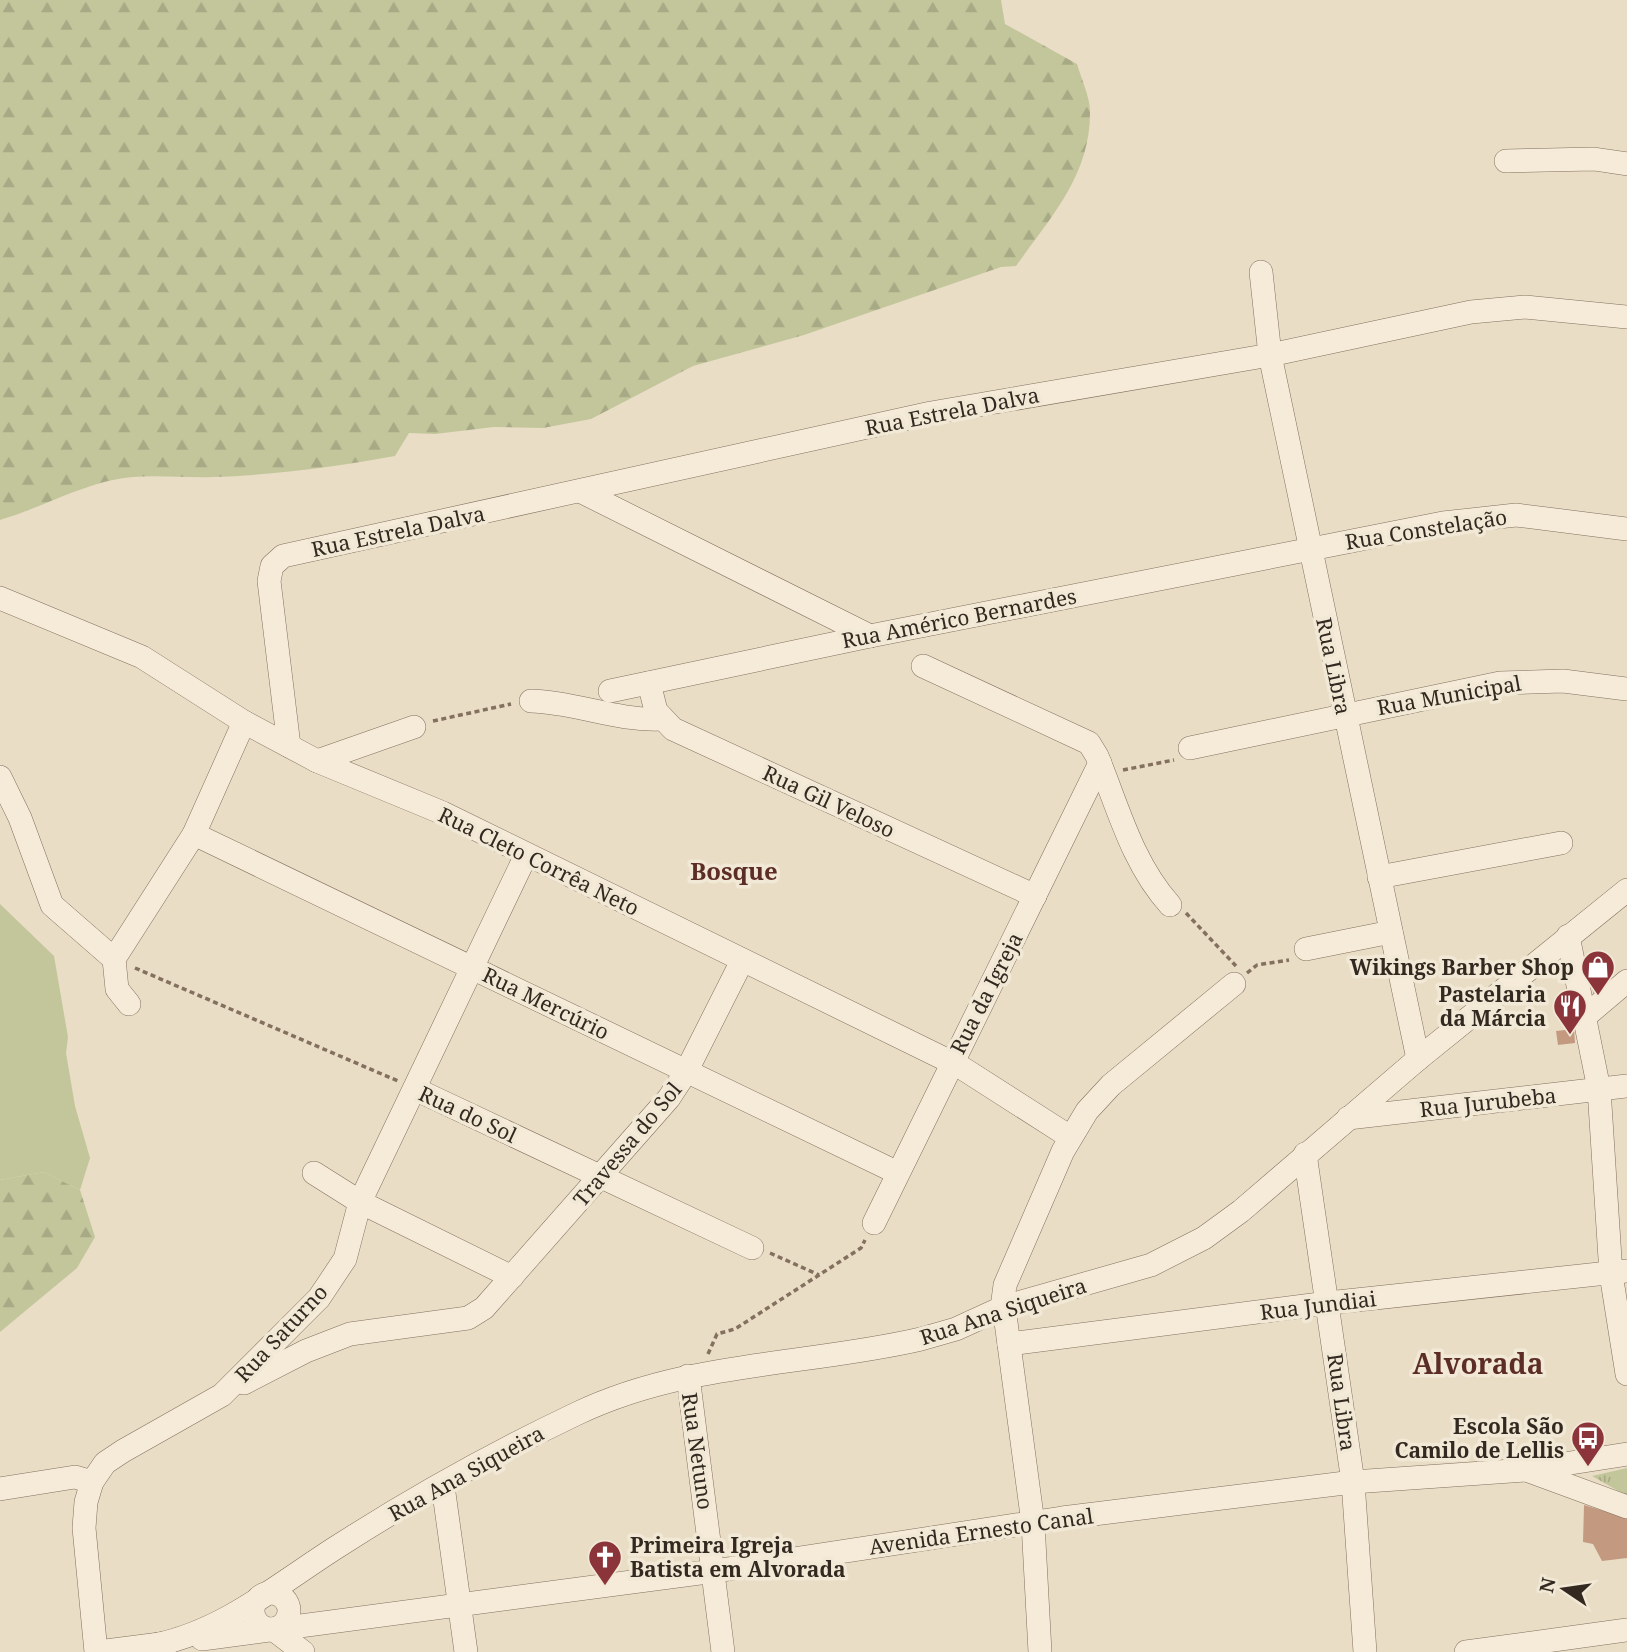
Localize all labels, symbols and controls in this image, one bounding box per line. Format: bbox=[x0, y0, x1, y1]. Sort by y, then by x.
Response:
street label: Rua Estrela Dalva bbox=[863, 380, 1041, 442]
street label: Rua Estrela Dalva bbox=[309, 499, 487, 563]
street label: Rua Constelação bbox=[1343, 502, 1509, 556]
street label: Rua Américo Bernardes bbox=[839, 582, 1079, 654]
street label: Rua Libra bbox=[1310, 615, 1358, 717]
street label: Rua Municipal bbox=[1375, 668, 1524, 721]
street label: Rua Gil Veloso bbox=[759, 758, 899, 844]
street label: Rua Cleto Corrêa Neto bbox=[434, 800, 644, 922]
district label: Bosque bbox=[690, 854, 778, 887]
street label: Rua da Igreja bbox=[943, 927, 1029, 1059]
shop icon: Wikings Barber Shop bbox=[1579, 948, 1617, 997]
place label: Wikings Barber Shop bbox=[1350, 953, 1574, 981]
street label: Rua Mercúrio bbox=[478, 960, 614, 1046]
place label: Pastelaria da Márcia bbox=[1438, 980, 1546, 1032]
restaurant icon: Pastelaria da Márcia bbox=[1551, 987, 1589, 1036]
street label: Travessa do Sol bbox=[567, 1076, 688, 1212]
street label: Rua do Sol bbox=[415, 1079, 522, 1149]
street label: Rua Jurubeba bbox=[1418, 1081, 1558, 1123]
street label: Rua Ana Siqueira bbox=[916, 1271, 1090, 1351]
street label: Rua Saturno bbox=[229, 1278, 333, 1388]
street label: Rua Jundiai bbox=[1258, 1284, 1378, 1326]
district label: Alvorada bbox=[1413, 1344, 1543, 1382]
street label: Rua Libra bbox=[1321, 1351, 1363, 1453]
street label: Rua Netuno bbox=[676, 1391, 720, 1511]
place label: Escola São Camilo de Lellis bbox=[1394, 1412, 1564, 1464]
street label: Rua Ana Siqueira bbox=[383, 1419, 549, 1527]
bus stop icon: Escola São Camilo de Lellis bbox=[1569, 1419, 1607, 1468]
street label: Avenida Ernesto Canal bbox=[867, 1501, 1095, 1561]
place label: Primeira Igreja Batista em Alvorada bbox=[630, 1531, 846, 1583]
church icon: Primeira Igreja Batista em Alvorada bbox=[586, 1538, 624, 1587]
north arrow bbox=[1529, 1554, 1599, 1624]
text: N bbox=[1533, 1575, 1562, 1595]

